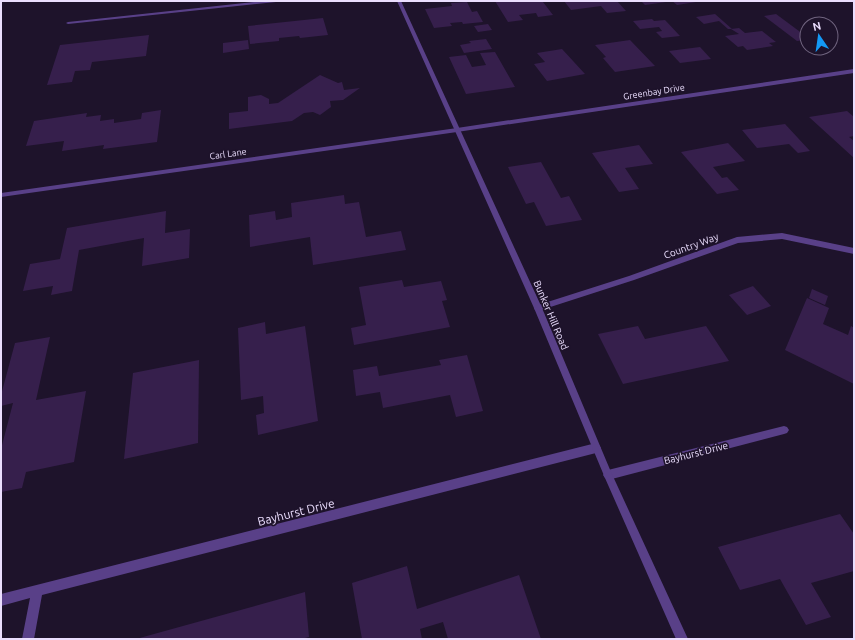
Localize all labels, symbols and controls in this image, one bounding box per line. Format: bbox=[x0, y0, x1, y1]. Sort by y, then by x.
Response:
north arrow bbox=[799, 16, 839, 56]
text: N bbox=[811, 19, 822, 33]
street label: Greenbay Drive bbox=[623, 82, 685, 102]
street label: Carl Lane bbox=[209, 146, 247, 162]
street label: Country Way bbox=[662, 231, 720, 261]
street label: Bunker Hill Road bbox=[531, 279, 571, 351]
street label: Bayhurst Drive bbox=[663, 440, 729, 466]
street label: Bayhurst Drive bbox=[256, 496, 336, 528]

